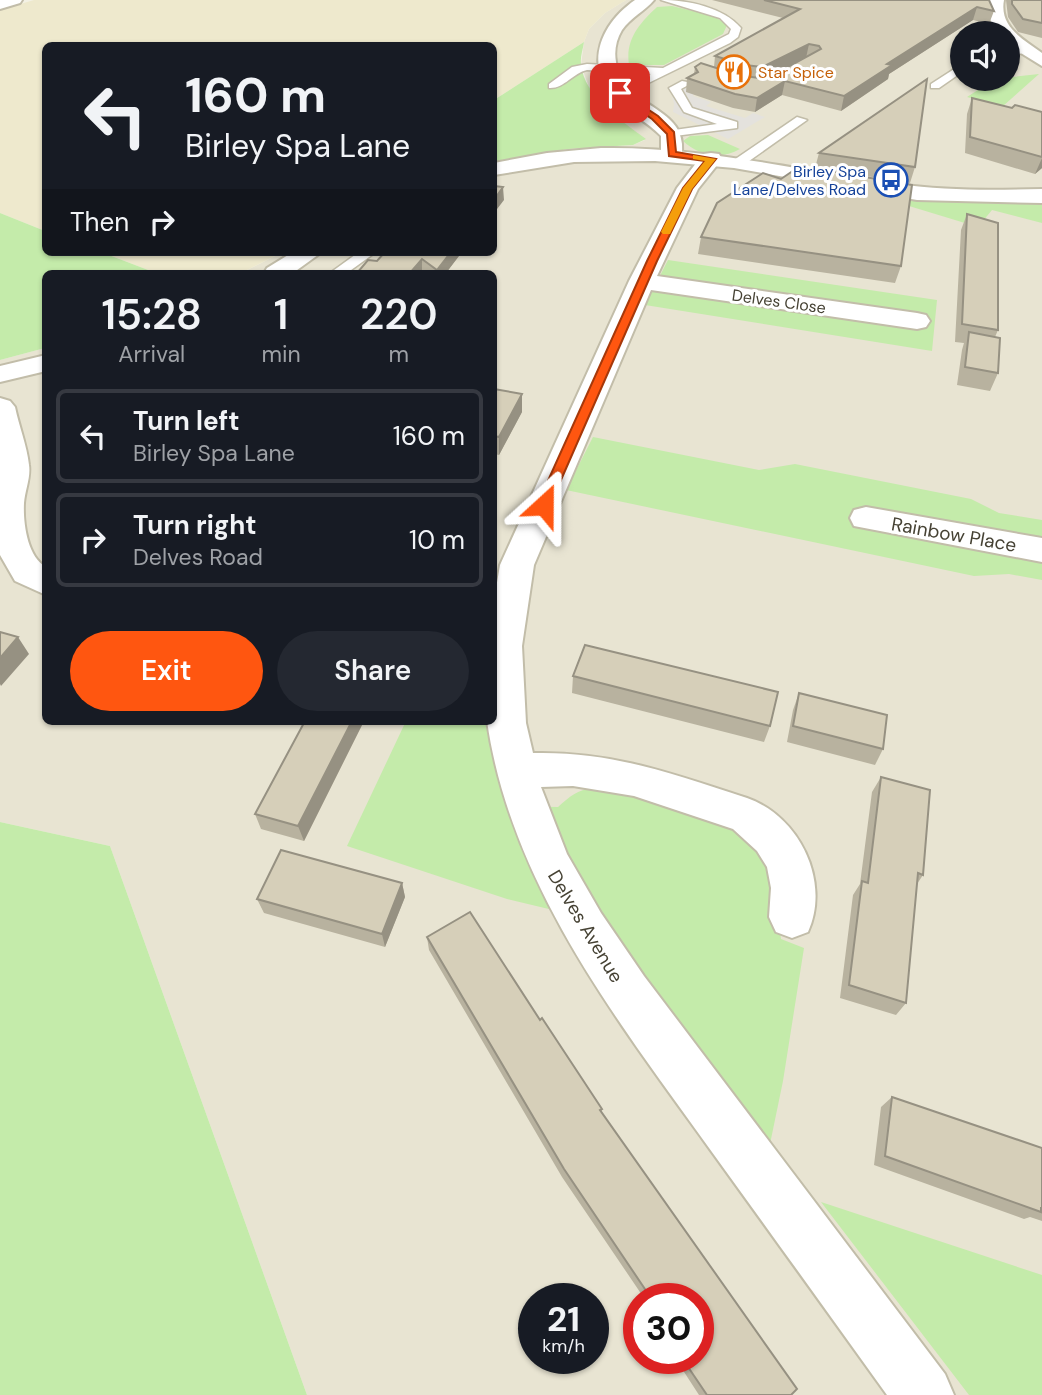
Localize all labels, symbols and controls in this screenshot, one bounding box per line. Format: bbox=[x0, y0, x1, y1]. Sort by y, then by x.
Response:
map controls bbox=[950, 21, 1020, 91]
button: sound bbox=[950, 21, 1020, 91]
restaurant icon: Star Spice bbox=[715, 53, 753, 91]
place label: Star Spice bbox=[758, 62, 834, 83]
text: 160 m bbox=[185, 63, 326, 127]
pin bbox=[590, 63, 650, 123]
icon: left bbox=[70, 70, 161, 161]
icon: arrive bbox=[601, 74, 639, 112]
text: Birley Spa Lane bbox=[185, 125, 410, 167]
place label: Birley Spa Lane/Delves Road bbox=[733, 161, 866, 200]
bus stop icon: Birley Spa Lane/Delves Road bbox=[872, 161, 910, 199]
icon: right bbox=[143, 203, 181, 241]
text: Then bbox=[70, 205, 129, 239]
street label: Delves Close bbox=[731, 285, 827, 318]
text: 15:28 bbox=[101, 287, 202, 342]
text: 1 bbox=[274, 287, 288, 342]
text: 220 bbox=[360, 287, 438, 342]
text: Arrival bbox=[118, 339, 185, 369]
text: min bbox=[261, 339, 301, 369]
text: m bbox=[389, 339, 409, 369]
text: Turn left bbox=[133, 404, 240, 438]
icon: left bbox=[74, 417, 112, 455]
text: 160 m bbox=[393, 419, 465, 453]
text: Birley Spa Lane bbox=[133, 438, 295, 468]
position arrow bbox=[507, 468, 581, 542]
text: Turn right bbox=[133, 508, 257, 542]
street label: Rainbow Place bbox=[889, 511, 1018, 558]
icon: right bbox=[74, 521, 112, 559]
text: 10 m bbox=[409, 523, 465, 557]
text: Delves Road bbox=[133, 542, 263, 572]
button: Exit bbox=[70, 631, 263, 711]
button: Share bbox=[277, 631, 469, 711]
street label: Delves Avenue bbox=[542, 865, 629, 987]
speed limit sign: 30 bbox=[623, 1283, 714, 1374]
text: 21 bbox=[547, 1296, 580, 1342]
text: km/h bbox=[542, 1334, 585, 1358]

